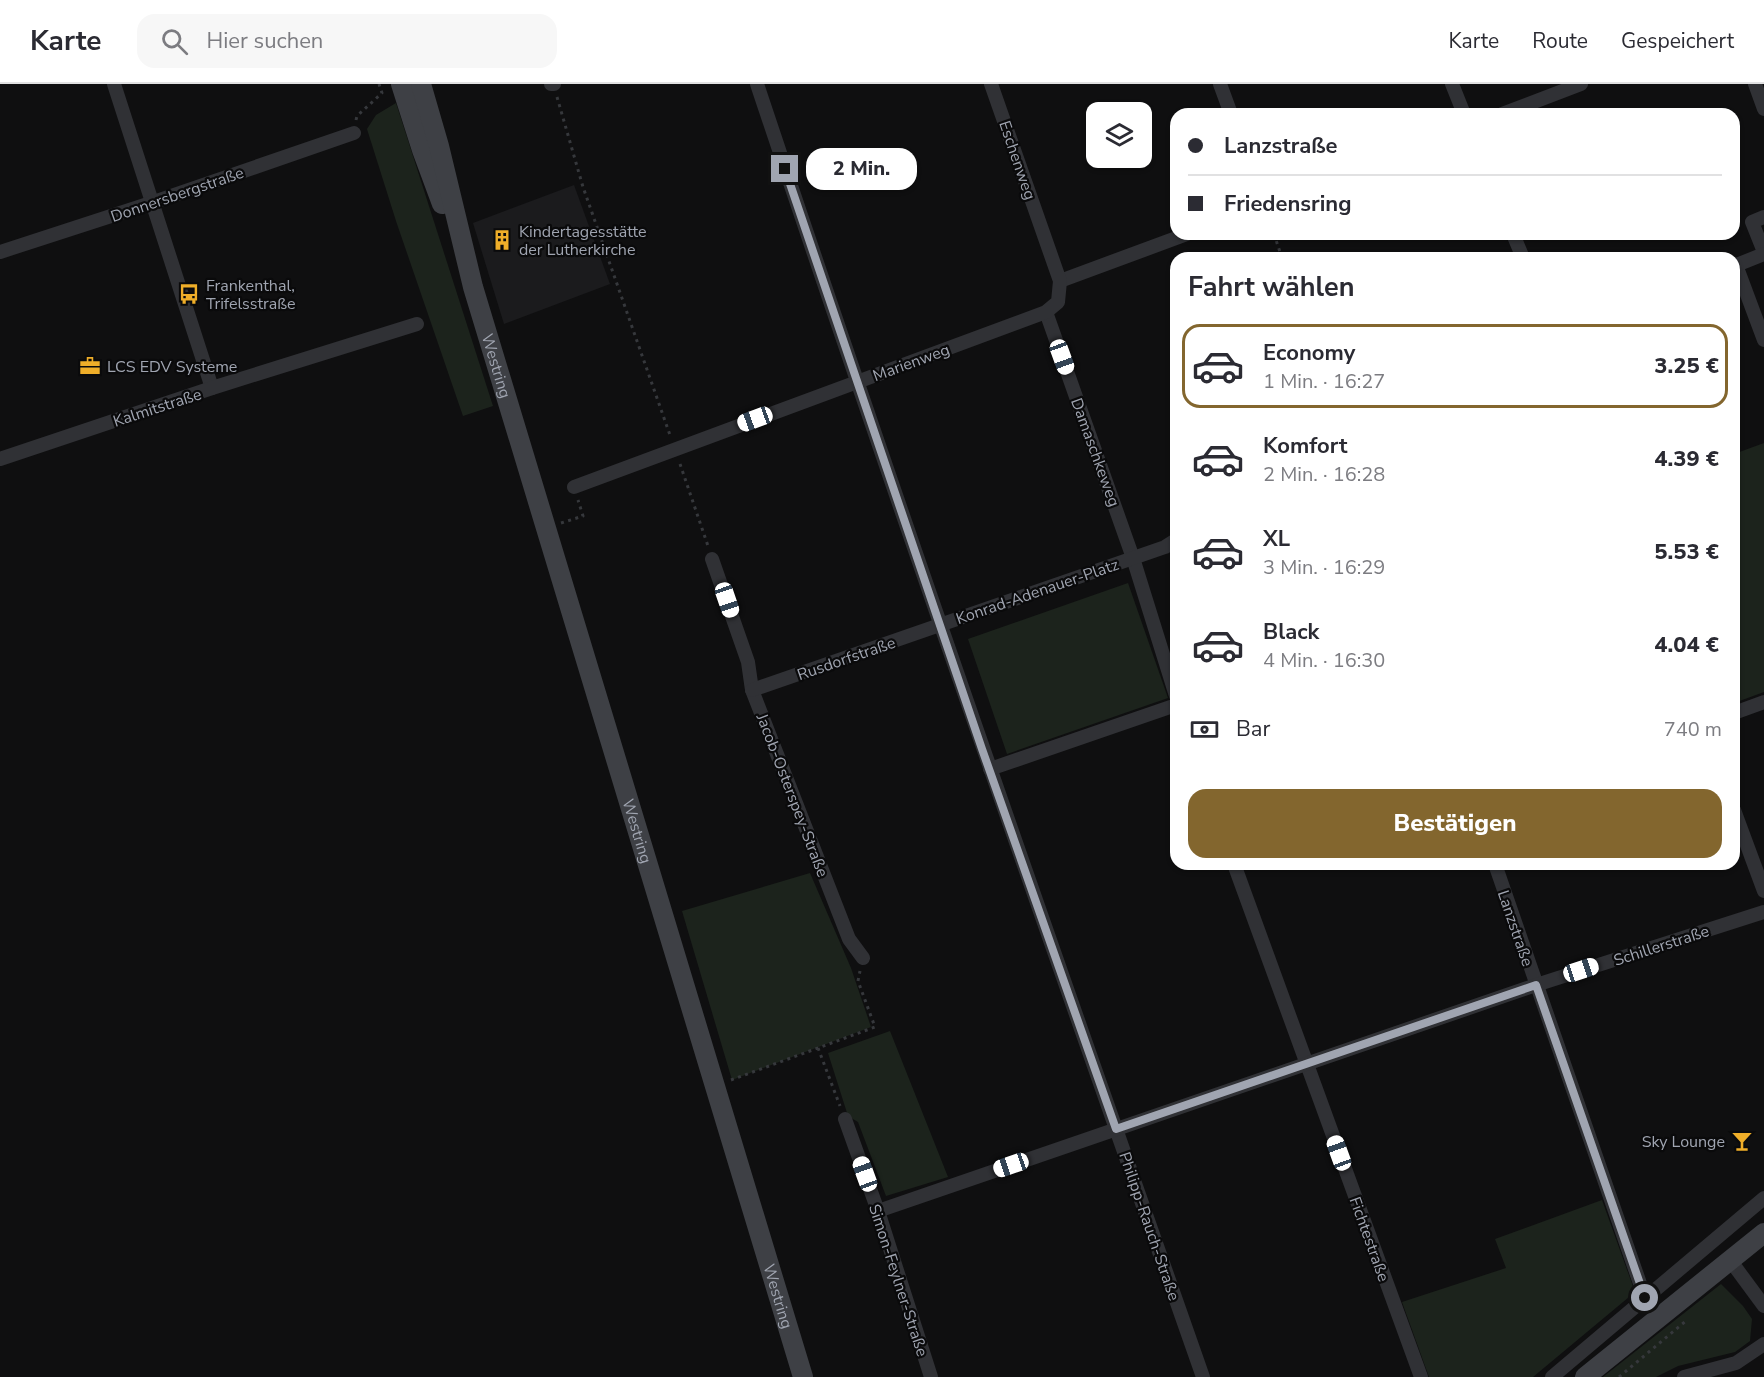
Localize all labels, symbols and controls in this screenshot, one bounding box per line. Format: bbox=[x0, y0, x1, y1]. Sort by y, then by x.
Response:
search box bbox=[137, 14, 557, 68]
text: Karte bbox=[30, 22, 101, 60]
icon: search bbox=[158, 25, 191, 58]
text: Hier suchen bbox=[206, 26, 323, 56]
text: Karte bbox=[1449, 27, 1499, 55]
text: Route bbox=[1532, 27, 1588, 55]
text: Gespeichert bbox=[1621, 27, 1734, 55]
map controls bbox=[1086, 102, 1152, 168]
button: layers bbox=[1086, 102, 1152, 168]
street label: Eschenweg bbox=[993, 118, 1041, 203]
text: Lanzstraße bbox=[1224, 131, 1338, 161]
callout: 2 Min. bbox=[806, 148, 917, 190]
route end bbox=[771, 155, 798, 182]
text: 2 Min. bbox=[833, 155, 890, 182]
street label: Donnersbergstraße bbox=[108, 162, 247, 228]
text: Friedensring bbox=[1224, 189, 1351, 219]
place label: Kindertagesstätte der Lutherkirche bbox=[519, 221, 647, 261]
building icon: Kindertagesstätte der Lutherkirche bbox=[490, 228, 514, 252]
text: Fahrt wählen bbox=[1188, 269, 1354, 306]
place label: Frankenthal, Trifelsstraße bbox=[206, 275, 296, 315]
bus stop icon: Frankenthal, Trifelsstraße bbox=[177, 282, 201, 306]
street label: Westring bbox=[476, 331, 516, 401]
car bbox=[1047, 337, 1077, 377]
text: Economy bbox=[1263, 338, 1355, 368]
street label: Marienweg bbox=[870, 339, 953, 387]
icon: car bbox=[1191, 339, 1245, 393]
text: 3.25 € bbox=[1654, 351, 1719, 381]
office icon: LCS EDV Systeme bbox=[78, 354, 102, 378]
place label: LCS EDV Systeme bbox=[107, 356, 237, 378]
text: 1 Min. · 16:27 bbox=[1263, 368, 1385, 395]
street label: Kalmitstraße bbox=[110, 383, 204, 433]
street label: Damaschkeweg bbox=[1065, 395, 1125, 510]
car bbox=[735, 404, 775, 434]
text: Komfort bbox=[1263, 431, 1347, 461]
icon: car bbox=[1191, 432, 1245, 486]
text: 4.39 € bbox=[1654, 444, 1719, 474]
text: 2 Min. · 16:28 bbox=[1263, 461, 1385, 488]
text: XL bbox=[1263, 524, 1290, 554]
icon: car bbox=[1191, 525, 1245, 579]
text: 5.53 € bbox=[1654, 537, 1719, 567]
street label: Konrad-Adenauer-Platz bbox=[953, 554, 1122, 630]
text: 3 Min. · 16:29 bbox=[1263, 554, 1385, 581]
car bbox=[713, 580, 741, 620]
text: Black bbox=[1263, 617, 1319, 647]
icon: car bbox=[1191, 618, 1245, 672]
text: 4.04 € bbox=[1654, 630, 1719, 660]
street label: Rusdorfstraße bbox=[794, 632, 898, 686]
text: 4 Min. · 16:30 bbox=[1263, 647, 1385, 674]
street label: Jacob-Osterspey-Straße bbox=[750, 710, 833, 880]
icon: cash bbox=[1188, 713, 1221, 746]
text: Bar bbox=[1236, 714, 1270, 744]
text: 740 m bbox=[1664, 716, 1722, 743]
button: Bestätigen bbox=[1188, 789, 1722, 858]
street label: Westring bbox=[617, 796, 657, 866]
street label: Lanzstraße bbox=[1492, 887, 1538, 969]
street label: Schillerstraße bbox=[1611, 920, 1712, 972]
car bbox=[1561, 956, 1601, 984]
bar icon: Sky Lounge bbox=[1730, 1129, 1754, 1153]
place label: Sky Lounge bbox=[1642, 1131, 1725, 1153]
car bbox=[1324, 1133, 1354, 1173]
street label: Philipp-Rauch-Straße bbox=[1113, 1149, 1185, 1304]
car bbox=[991, 1151, 1031, 1179]
car bbox=[850, 1154, 880, 1194]
street label: Fichtestraße bbox=[1344, 1194, 1395, 1285]
street label: Simon-Feylner-Straße bbox=[863, 1201, 933, 1359]
street label: Westring bbox=[757, 1262, 798, 1331]
route start bbox=[1631, 1284, 1658, 1311]

